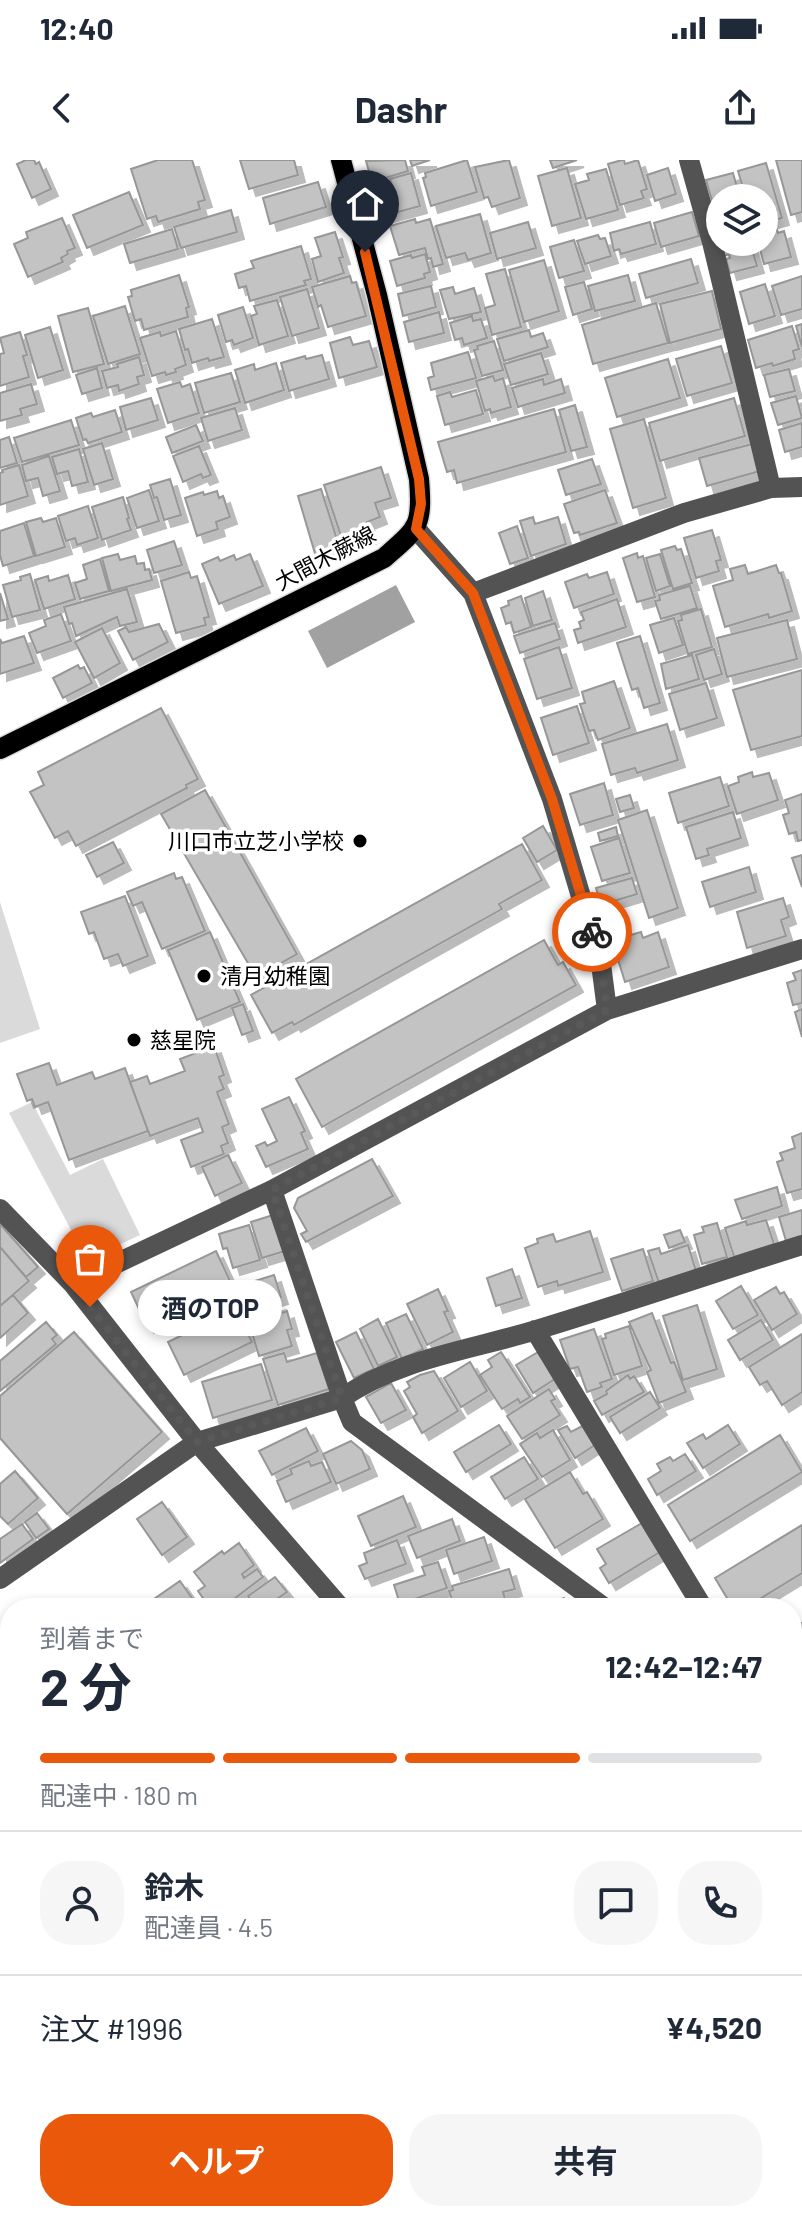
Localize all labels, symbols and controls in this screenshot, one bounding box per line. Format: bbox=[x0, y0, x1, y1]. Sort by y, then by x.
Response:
text: 12:40 bbox=[40, 10, 114, 46]
icon: back bbox=[40, 86, 84, 130]
icon: share bbox=[718, 86, 762, 130]
text: Dashr bbox=[355, 87, 447, 130]
pin bbox=[331, 170, 399, 252]
icon: home bbox=[343, 182, 387, 226]
map controls bbox=[706, 184, 778, 256]
button: layers bbox=[706, 184, 778, 256]
street label: 大間木蕨線 bbox=[270, 520, 379, 594]
place label: 川口市立芝小学校 bbox=[168, 827, 344, 853]
marker: 川口市立芝小学校 bbox=[351, 832, 369, 850]
courier bbox=[552, 892, 632, 972]
icon: bike bbox=[570, 910, 614, 954]
place label: 清月幼稚園 bbox=[220, 962, 330, 988]
marker: 清月幼稚園 bbox=[195, 967, 213, 985]
place label: 慈星院 bbox=[150, 1026, 216, 1052]
marker: 慈星院 bbox=[125, 1031, 143, 1049]
pin bbox=[56, 1225, 124, 1307]
icon: bag bbox=[68, 1237, 112, 1281]
callout: 酒のTOP bbox=[138, 1279, 282, 1335]
text: 酒のTOP bbox=[161, 1292, 259, 1323]
text: 到着まで bbox=[40, 1622, 144, 1653]
text: 12:42–12:47 bbox=[605, 1648, 762, 1684]
text: 2 分 bbox=[40, 1654, 132, 1716]
text: 配達中 · 180 m bbox=[40, 1779, 198, 1810]
button: person bbox=[40, 1861, 124, 1945]
button: chat bbox=[574, 1861, 658, 1945]
button: phone bbox=[678, 1861, 762, 1945]
text: 鈴木 bbox=[144, 1868, 204, 1904]
text: 配達員 · 4.5 bbox=[144, 1911, 273, 1942]
text: ¥4,520 bbox=[665, 2009, 762, 2045]
text: 注文 #1996 bbox=[40, 2010, 183, 2046]
button: ヘルプ bbox=[40, 2114, 393, 2206]
button: 共有 bbox=[409, 2114, 762, 2206]

